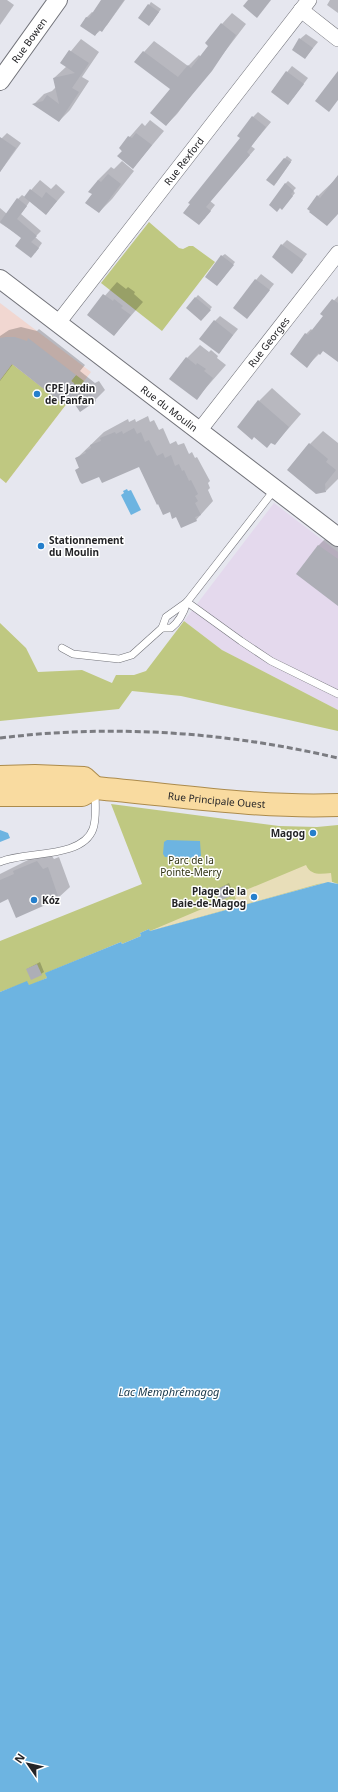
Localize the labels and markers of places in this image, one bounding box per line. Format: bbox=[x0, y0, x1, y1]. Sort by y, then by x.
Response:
place label: CPE Jardin de Fanfan bbox=[45, 381, 95, 407]
marker: CPE Jardin de Fanfan bbox=[32, 389, 42, 399]
place label: Stationnement du Moulin bbox=[49, 533, 125, 559]
marker: Stationnement du Moulin bbox=[36, 541, 46, 551]
place label: Magog bbox=[271, 826, 305, 840]
marker: Magog bbox=[308, 828, 318, 838]
place label: Plage de la Baie-de-Magog bbox=[171, 884, 246, 910]
marker: Plage de la Baie-de-Magog bbox=[249, 892, 259, 902]
place label: Kóz bbox=[42, 893, 60, 907]
marker: Kóz bbox=[29, 895, 39, 905]

